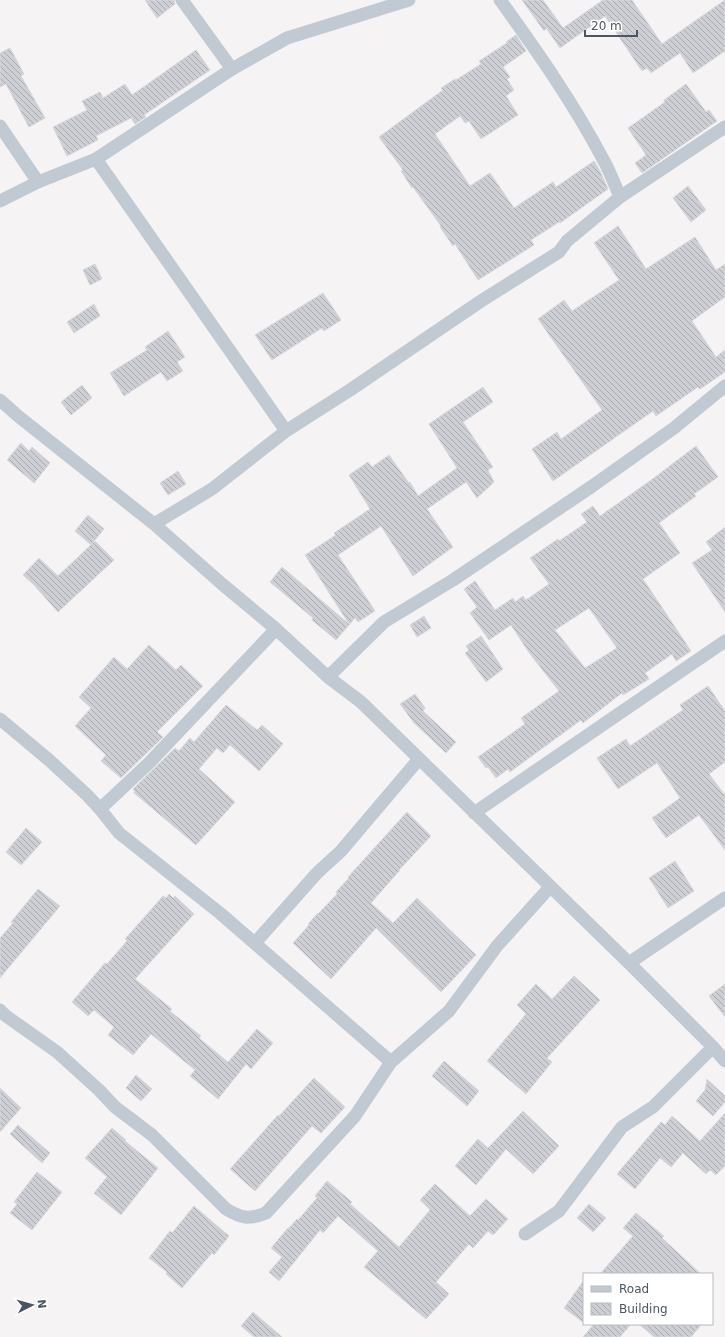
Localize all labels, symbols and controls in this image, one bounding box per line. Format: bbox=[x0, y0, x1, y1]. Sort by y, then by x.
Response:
scale bar bbox=[585, 12, 637, 38]
text: 20 m bbox=[591, 19, 622, 33]
legend bbox=[583, 1273, 713, 1325]
text: Road bbox=[619, 1282, 649, 1296]
north arrow bbox=[12, 1285, 52, 1325]
text: N bbox=[35, 1299, 48, 1309]
text: Building bbox=[619, 1302, 668, 1316]

